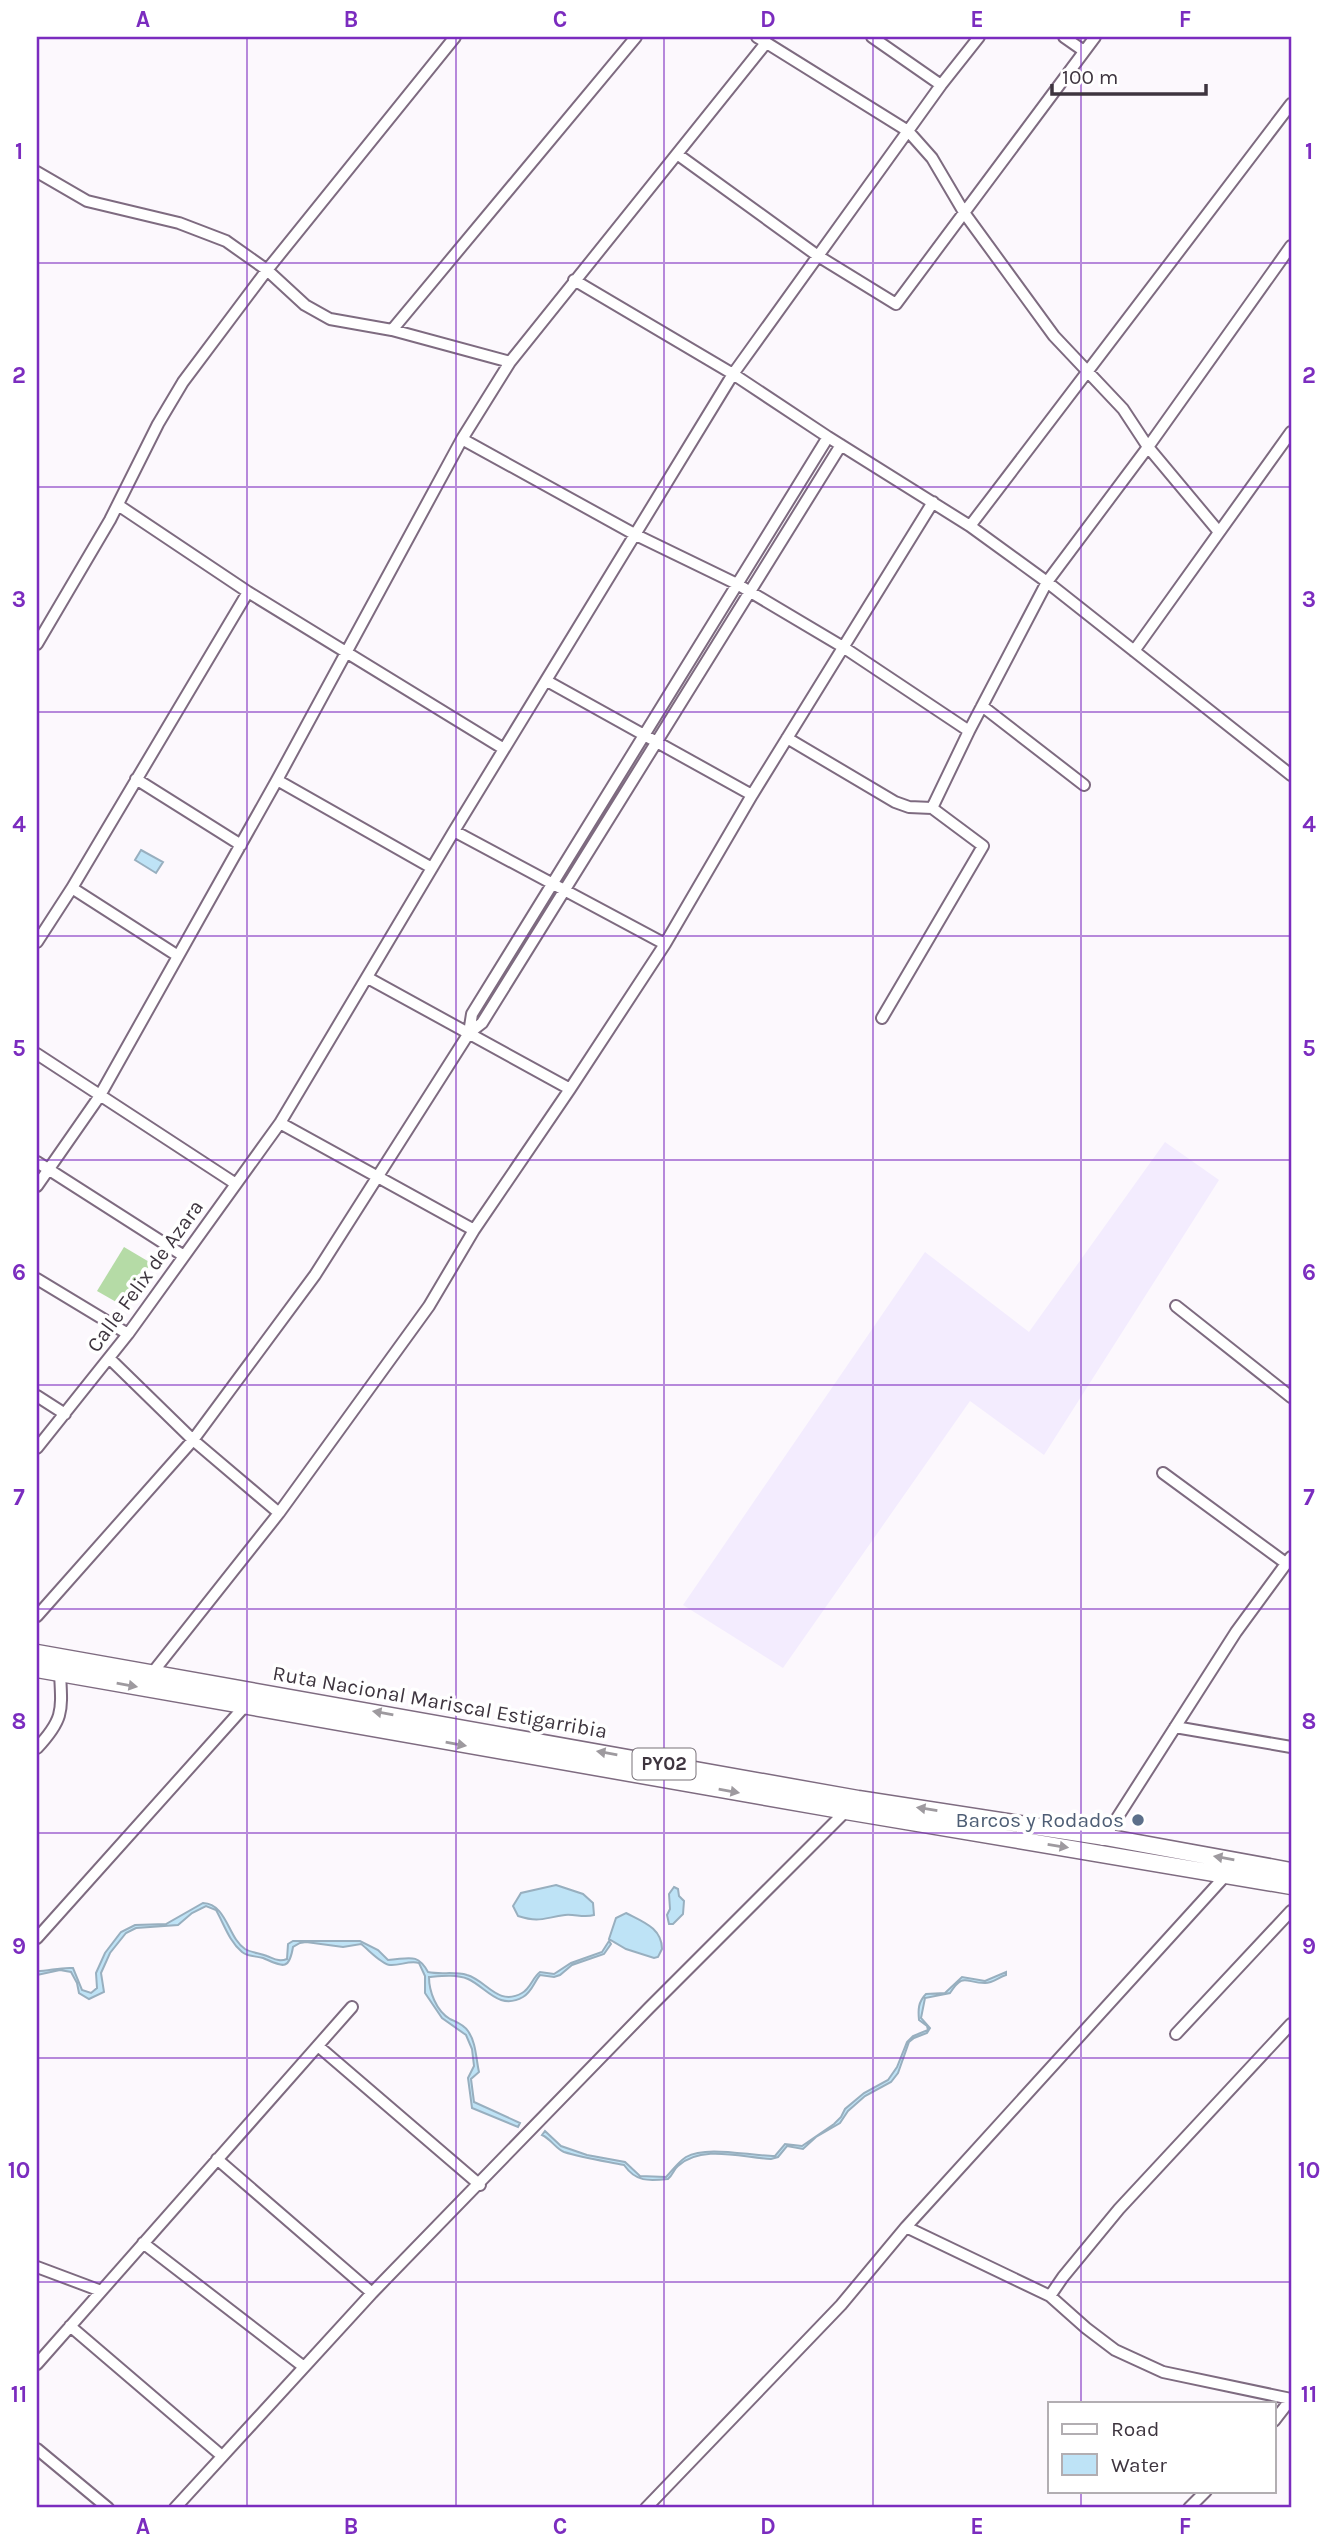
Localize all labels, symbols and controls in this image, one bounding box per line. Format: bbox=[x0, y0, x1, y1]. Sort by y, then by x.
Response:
text: A bbox=[136, 6, 150, 33]
text: B bbox=[344, 6, 358, 33]
text: C bbox=[553, 6, 567, 33]
text: D bbox=[760, 6, 776, 33]
text: E bbox=[970, 6, 984, 33]
text: F bbox=[1179, 6, 1191, 33]
scale bar bbox=[1052, 52, 1206, 96]
text: 100 m bbox=[1062, 65, 1119, 89]
text: 1 bbox=[15, 138, 23, 165]
text: 1 bbox=[1305, 138, 1313, 165]
text: 2 bbox=[12, 362, 26, 389]
text: 2 bbox=[1302, 362, 1316, 389]
text: 3 bbox=[12, 586, 26, 613]
text: 3 bbox=[1302, 586, 1316, 613]
text: 4 bbox=[12, 811, 26, 838]
text: 4 bbox=[1302, 811, 1316, 838]
text: 5 bbox=[12, 1035, 26, 1062]
text: 5 bbox=[1302, 1035, 1316, 1062]
street label: Calle Felix de Azara bbox=[82, 1195, 208, 1357]
text: 6 bbox=[12, 1259, 26, 1286]
text: 6 bbox=[1302, 1259, 1316, 1286]
text: 7 bbox=[13, 1484, 25, 1511]
text: 7 bbox=[1303, 1484, 1315, 1511]
street label: Ruta Nacional Mariscal Estigarribia bbox=[271, 1661, 609, 1743]
one-way arrow bbox=[117, 1680, 139, 1691]
one-way arrow bbox=[372, 1707, 394, 1718]
text: 8 bbox=[12, 1708, 26, 1735]
text: 8 bbox=[1302, 1708, 1316, 1735]
one-way arrow bbox=[445, 1739, 467, 1750]
one-way arrow bbox=[596, 1748, 618, 1759]
road number: PY02 bbox=[632, 1748, 696, 1780]
one-way arrow bbox=[718, 1786, 740, 1797]
one-way arrow bbox=[916, 1803, 938, 1814]
place label: Barcos y Rodados bbox=[955, 1808, 1124, 1832]
marker: Barcos y Rodados bbox=[1130, 1812, 1146, 1828]
one-way arrow bbox=[1047, 1840, 1069, 1851]
one-way arrow bbox=[1213, 1853, 1235, 1864]
text: 9 bbox=[12, 1933, 26, 1960]
text: 9 bbox=[1302, 1933, 1316, 1960]
text: 10 bbox=[8, 2157, 30, 2184]
text: 10 bbox=[1298, 2157, 1320, 2184]
text: 11 bbox=[11, 2381, 27, 2408]
text: 11 bbox=[1301, 2381, 1317, 2408]
legend bbox=[1048, 2402, 1276, 2492]
text: Road bbox=[1111, 2417, 1159, 2441]
text: Water bbox=[1111, 2453, 1167, 2477]
text: A bbox=[136, 2513, 150, 2540]
text: B bbox=[344, 2513, 358, 2540]
text: C bbox=[553, 2513, 567, 2540]
text: D bbox=[760, 2513, 776, 2540]
text: E bbox=[970, 2513, 984, 2540]
text: F bbox=[1179, 2513, 1191, 2540]

